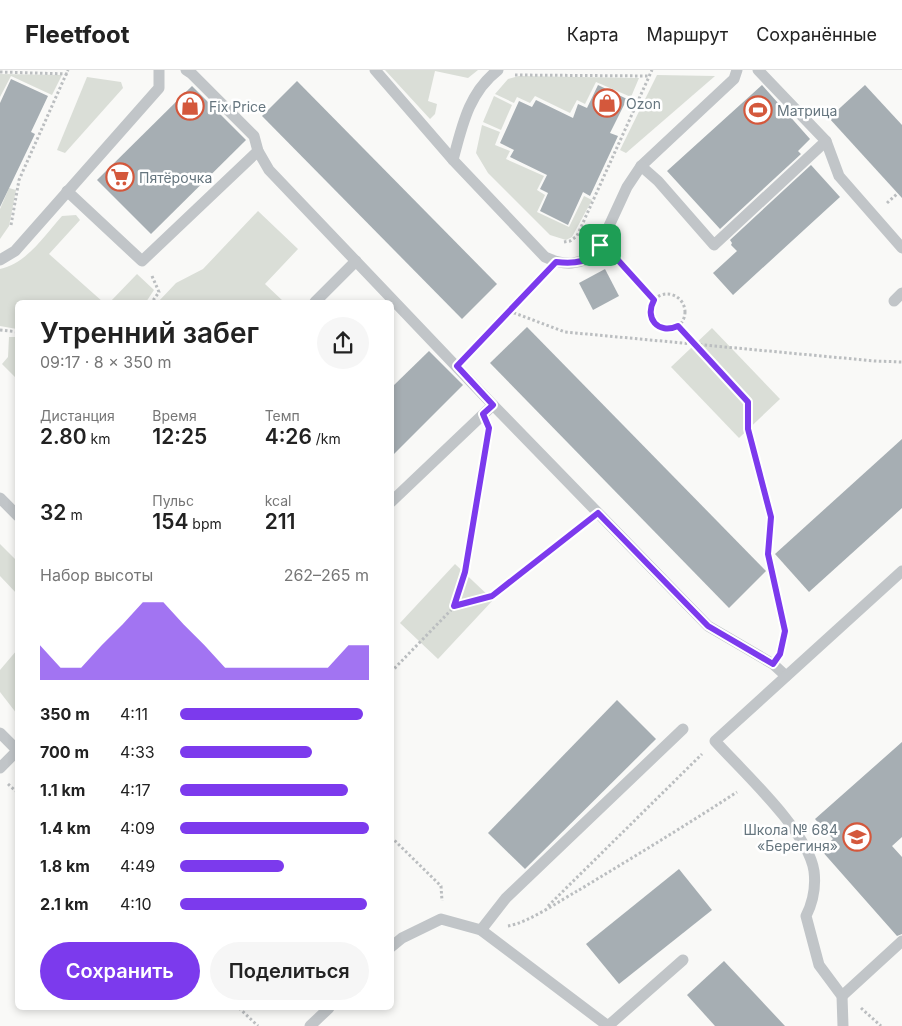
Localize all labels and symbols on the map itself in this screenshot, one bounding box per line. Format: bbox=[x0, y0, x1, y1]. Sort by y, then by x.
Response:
shop icon: Ozon bbox=[592, 88, 622, 118]
shop icon: Fix Price bbox=[175, 91, 205, 121]
place label: Ozon bbox=[626, 95, 661, 112]
sports icon: Матрица bbox=[743, 95, 773, 125]
place label: Fix Price bbox=[209, 98, 266, 115]
place label: Матрица bbox=[777, 102, 837, 119]
supermarket icon: Пятёрочка bbox=[105, 162, 135, 192]
place label: Пятёрочка bbox=[139, 169, 212, 186]
pin bbox=[579, 224, 621, 266]
place label: Школа № 684 «Берегиня» bbox=[743, 821, 838, 854]
school or university icon: Школа № 684 «Берегиня» bbox=[842, 822, 872, 852]

